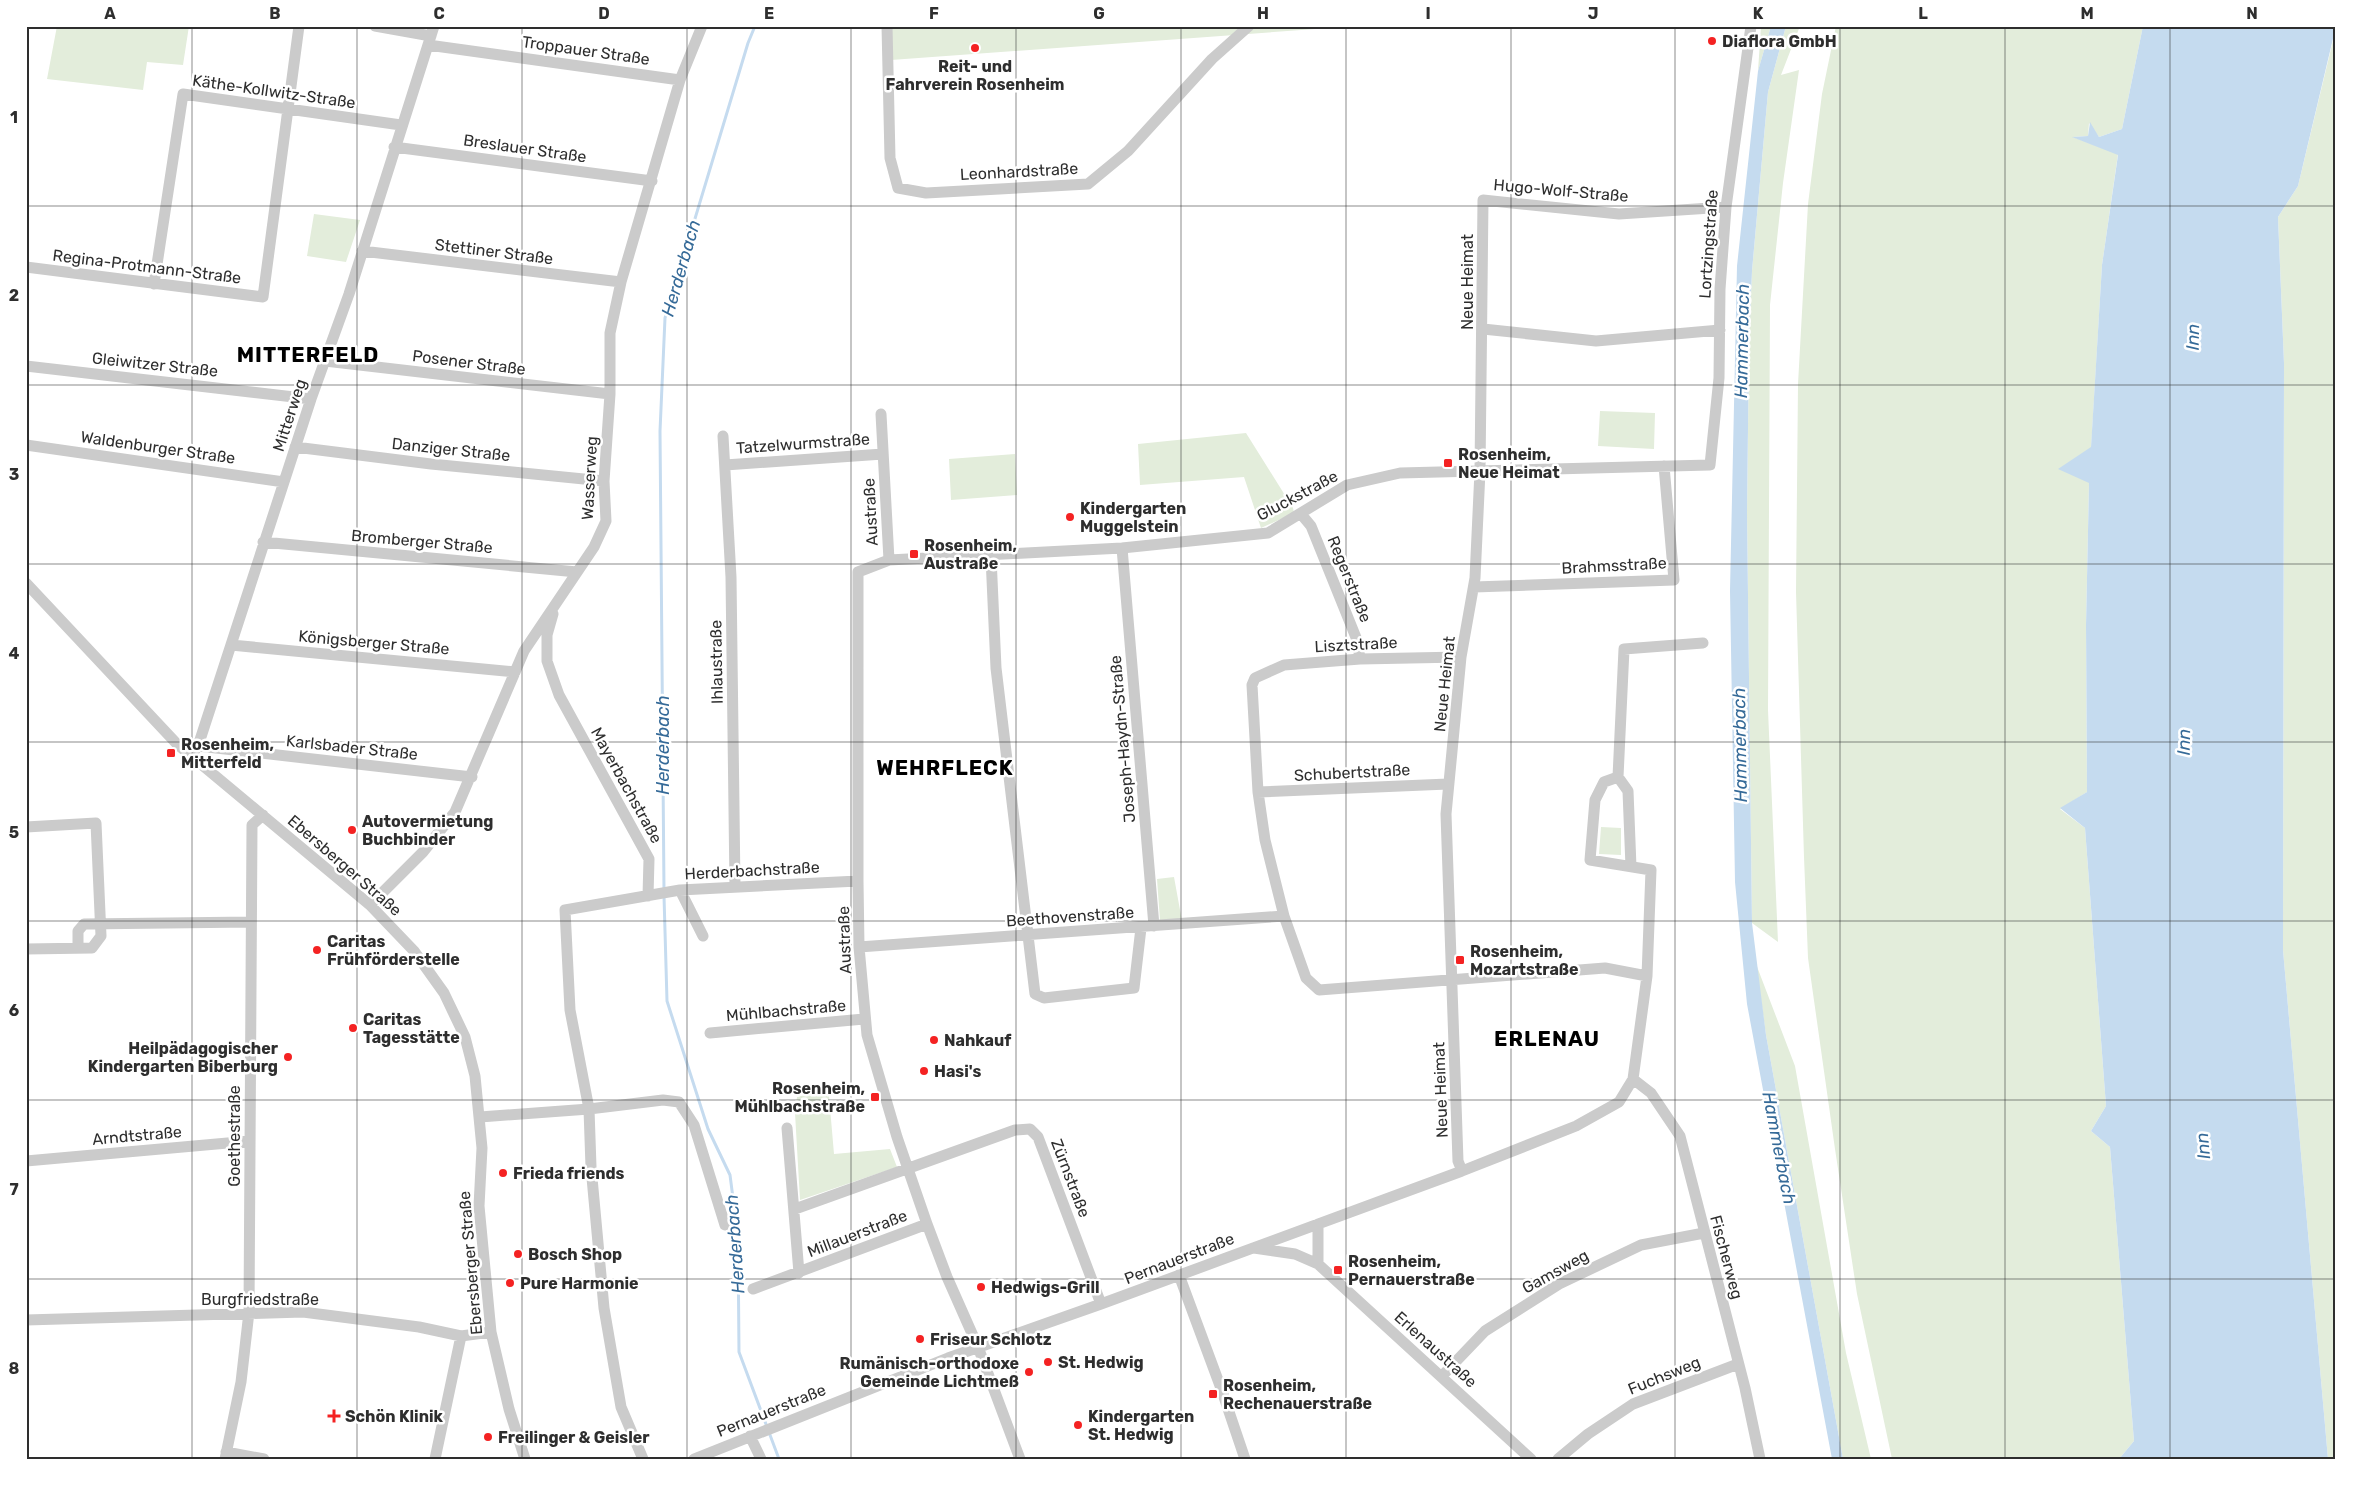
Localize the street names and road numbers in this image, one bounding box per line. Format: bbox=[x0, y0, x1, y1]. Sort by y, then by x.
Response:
street label: Troppauer Straße bbox=[521, 32, 651, 69]
street label: Käthe-Kollwitz-Straße bbox=[191, 71, 357, 112]
street label: Breslauer Straße bbox=[462, 130, 588, 167]
street label: Leonhardstraße bbox=[959, 159, 1079, 184]
street label: Hugo-Wolf-Straße bbox=[1493, 175, 1629, 206]
street label: Lortzingstraße bbox=[1695, 189, 1722, 299]
street label: Neue Heimat bbox=[1458, 234, 1477, 330]
street label: Stettiner Straße bbox=[434, 235, 554, 268]
street label: Regina-Protmann-Straße bbox=[52, 246, 242, 287]
street label: Posener Straße bbox=[411, 346, 527, 379]
street label: Gleiwitzer Straße bbox=[91, 348, 219, 381]
street label: Mitterweg bbox=[269, 376, 310, 454]
street label: Waldenburger Straße bbox=[79, 427, 237, 468]
street label: Tatzelwurmstraße bbox=[736, 429, 871, 458]
street label: Danziger Straße bbox=[391, 434, 511, 465]
street label: Wasserweg bbox=[578, 436, 601, 520]
street label: Gluckstraße bbox=[1254, 466, 1341, 525]
street label: Austraße bbox=[859, 478, 882, 546]
street label: Bromberger Straße bbox=[350, 526, 494, 557]
street label: Regerstraße bbox=[1324, 533, 1375, 625]
street label: Brahmsstraße bbox=[1561, 553, 1667, 578]
street label: Ihlaustraße bbox=[706, 620, 727, 704]
street label: Königsberger Straße bbox=[298, 626, 450, 659]
street label: Lisztstraße bbox=[1314, 633, 1398, 656]
street label: Neue Heimat bbox=[1430, 635, 1459, 733]
street label: Joseph-Haydn-Straße bbox=[1106, 654, 1139, 823]
street label: Mayerbachstraße bbox=[587, 724, 666, 846]
street label: Karlsbader Straße bbox=[285, 731, 419, 764]
street label: Schubertstraße bbox=[1293, 760, 1411, 785]
street label: Ebersberger Straße bbox=[284, 811, 405, 920]
street label: Herderbachstraße bbox=[684, 857, 820, 884]
street label: Beethovenstraße bbox=[1005, 903, 1135, 930]
street label: Austraße bbox=[834, 906, 855, 974]
street label: Mühlbachstraße bbox=[725, 996, 847, 1025]
street label: Neue Heimat bbox=[1429, 1042, 1452, 1138]
street label: Goethestraße bbox=[225, 1085, 244, 1187]
street label: Arndtstraße bbox=[91, 1122, 183, 1149]
street label: Zürnstraße bbox=[1047, 1136, 1094, 1220]
street label: Ebersberger Straße bbox=[455, 1190, 486, 1336]
street label: Millauerstraße bbox=[805, 1206, 910, 1261]
street label: Fischerweg bbox=[1706, 1213, 1747, 1301]
street label: Pernauerstraße bbox=[1122, 1229, 1237, 1288]
street label: Gamsweg bbox=[1519, 1245, 1592, 1297]
street label: Burgfriedstraße bbox=[201, 1290, 319, 1309]
street label: Erlenaustraße bbox=[1391, 1307, 1481, 1391]
street label: Fuchsweg bbox=[1625, 1352, 1703, 1399]
street label: Pernauerstraße bbox=[714, 1380, 829, 1441]

